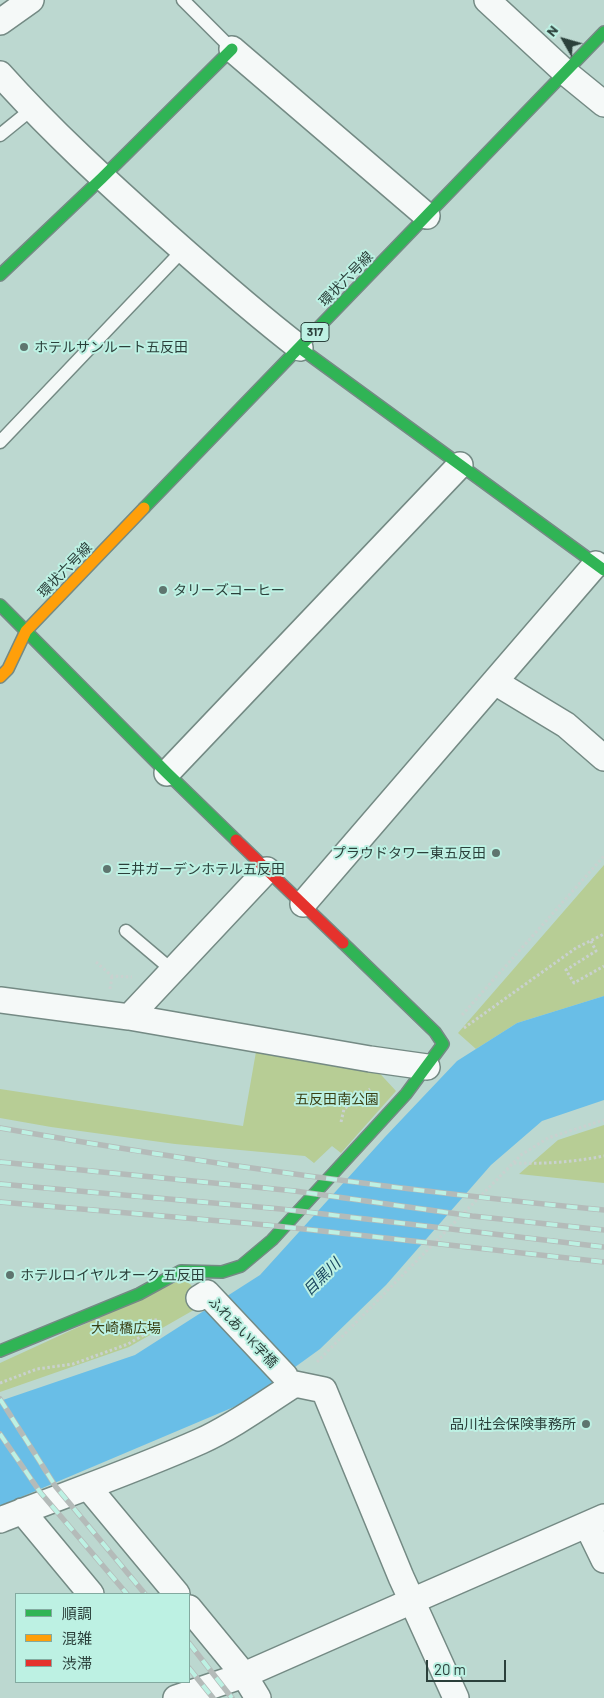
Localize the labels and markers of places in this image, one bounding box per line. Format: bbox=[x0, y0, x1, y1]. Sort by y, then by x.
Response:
place label: ホテルサンルート五反田 bbox=[34, 339, 188, 355]
marker: ホテルサンルート五反田 bbox=[18, 341, 30, 353]
place label: タリーズコーヒー bbox=[173, 582, 285, 598]
marker: タリーズコーヒー bbox=[157, 584, 169, 596]
place label: プラウドタワー東五反田 bbox=[332, 845, 486, 861]
marker: プラウドタワー東五反田 bbox=[490, 847, 502, 859]
place label: 三井ガーデンホテル五反田 bbox=[117, 861, 285, 877]
marker: 三井ガーデンホテル五反田 bbox=[101, 863, 113, 875]
place label: ホテルロイヤルオーク 五反田 bbox=[20, 1267, 205, 1283]
marker: ホテルロイヤルオーク 五反田 bbox=[4, 1269, 16, 1281]
place label: 品川社会保険事務所 bbox=[450, 1416, 576, 1432]
marker: 品川社会保険事務所 bbox=[580, 1418, 592, 1430]

